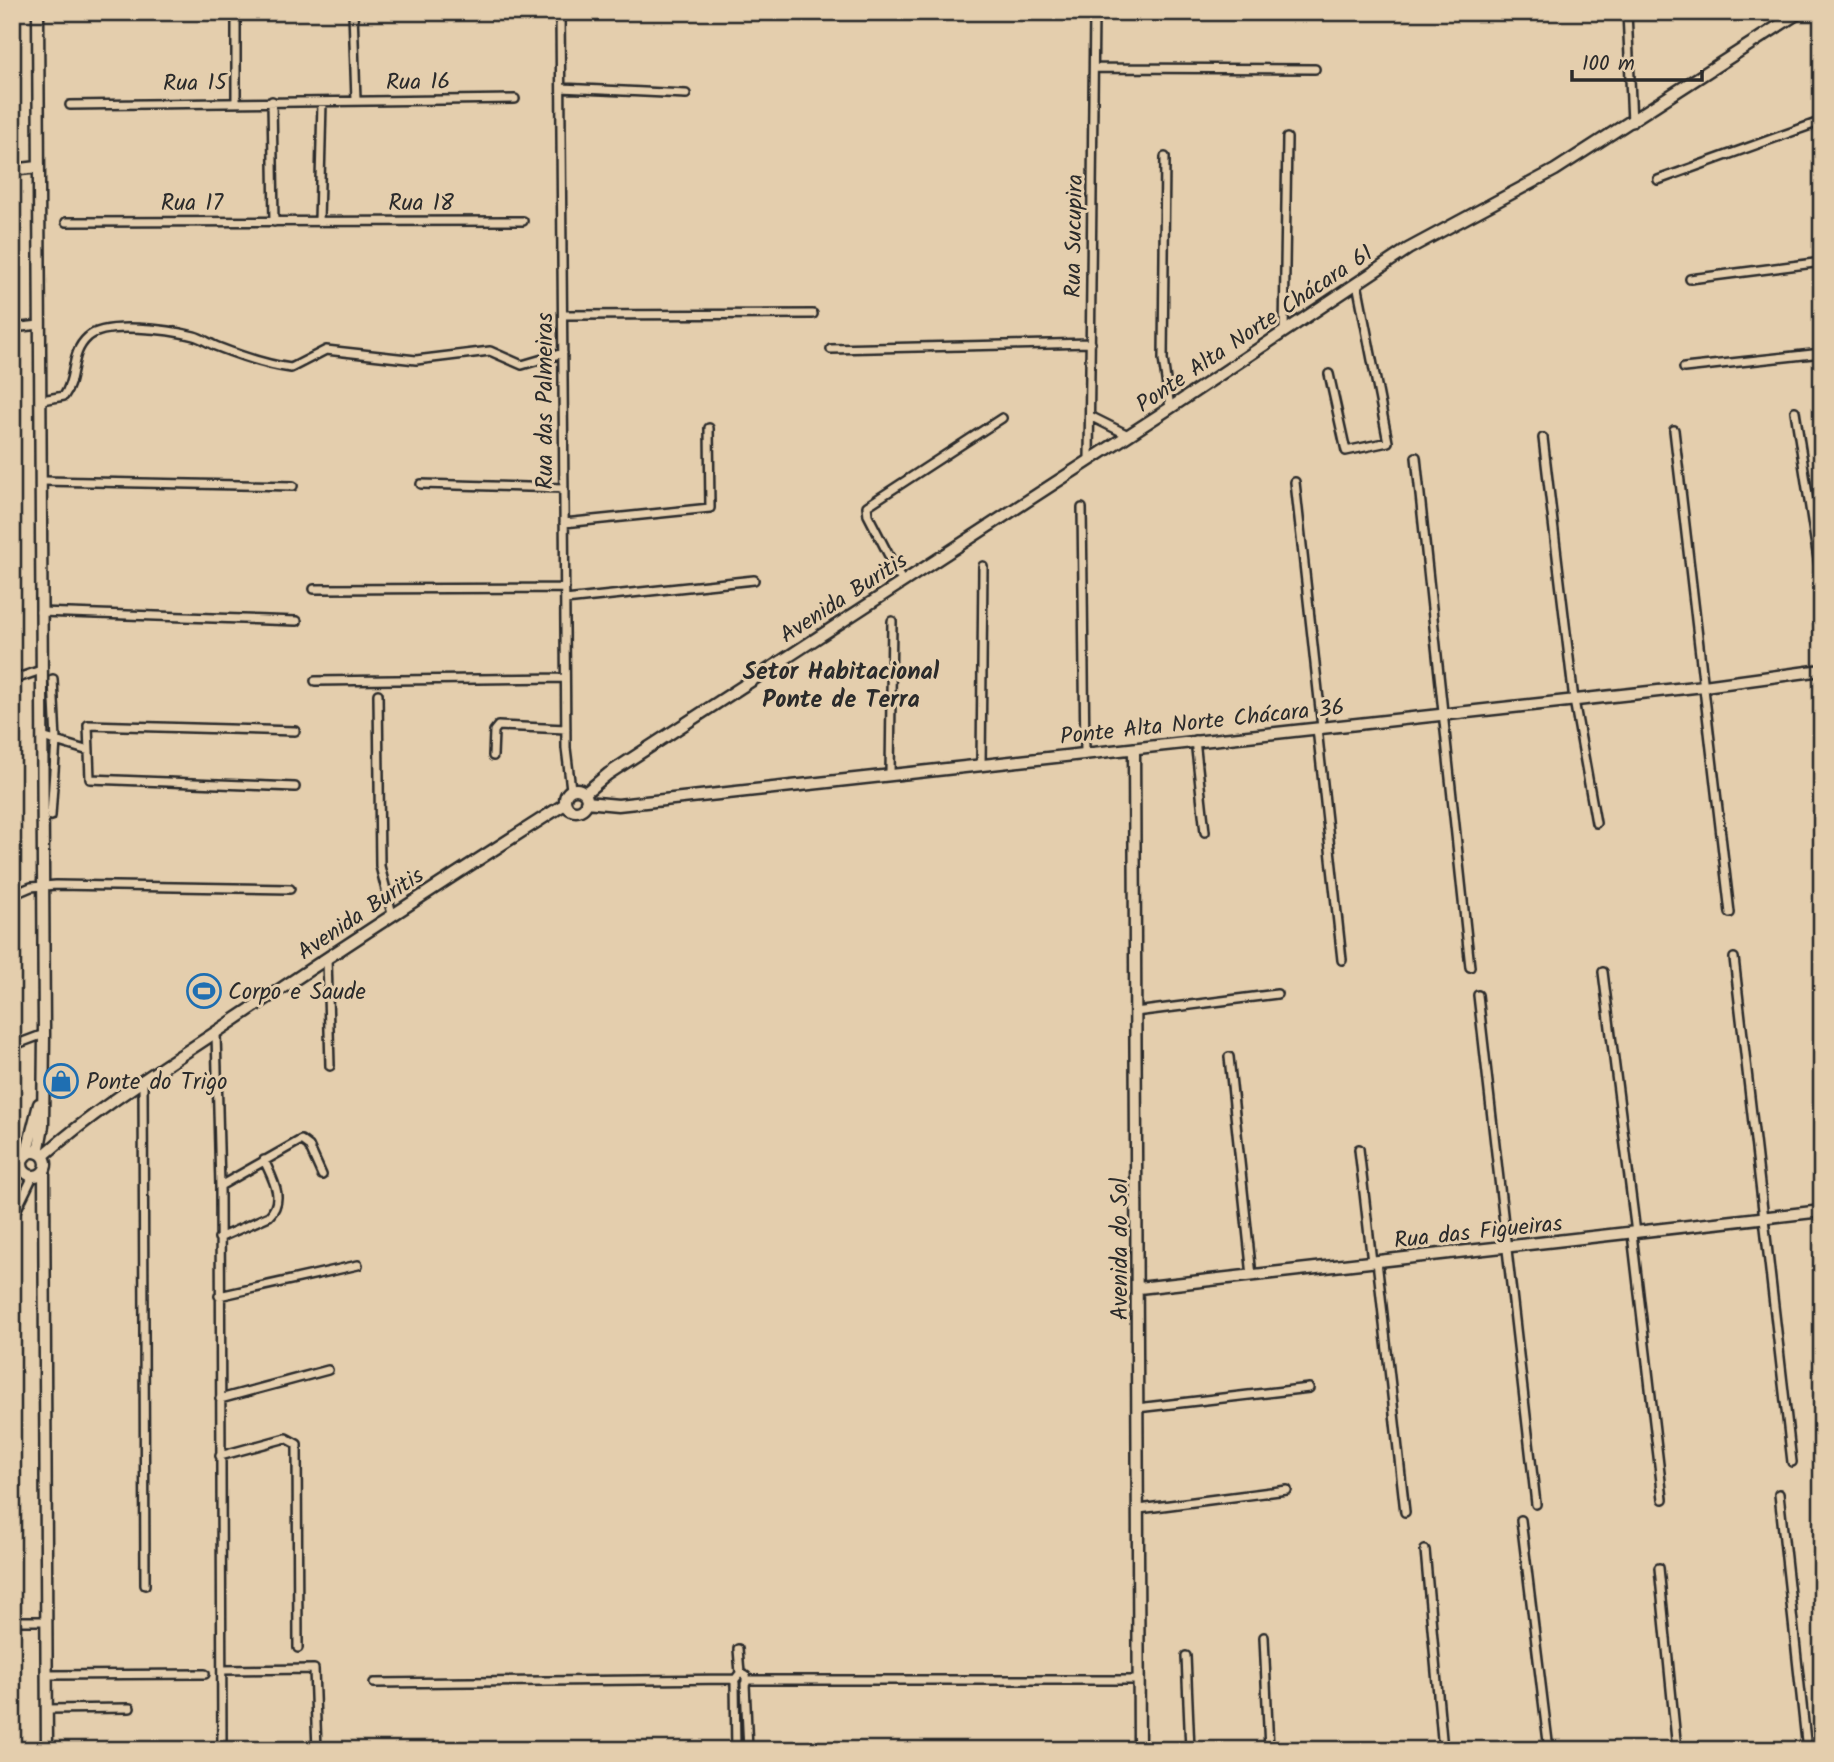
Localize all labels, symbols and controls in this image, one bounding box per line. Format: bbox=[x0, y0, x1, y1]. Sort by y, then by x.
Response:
scale bar bbox=[1572, 38, 1701, 82]
text: 100 m bbox=[1582, 48, 1635, 81]
street label: Rua 16 bbox=[385, 64, 451, 102]
street label: Rua 15 bbox=[163, 65, 229, 103]
street label: Rua Sucupira bbox=[1056, 174, 1094, 298]
street label: Rua 17 bbox=[161, 186, 225, 222]
street label: Rua 18 bbox=[388, 186, 454, 222]
street label: Ponte Alta Norte Chácara 61 bbox=[1129, 236, 1381, 423]
street label: Rua das Palmeiras bbox=[528, 312, 564, 490]
street label: Avenida Buritis bbox=[773, 544, 915, 654]
district label: Setor Habitacional Ponte de Terra bbox=[743, 653, 940, 720]
street label: Ponte Alta Norte Chácara 36 bbox=[1058, 690, 1346, 756]
street label: Avenida Buritis bbox=[290, 859, 432, 970]
sports icon: Corpo e Saude bbox=[185, 972, 223, 1010]
place label: Corpo e Saude bbox=[228, 975, 366, 1011]
shop icon: Ponte do Trigo bbox=[42, 1062, 80, 1100]
place label: Ponte do Trigo bbox=[86, 1065, 228, 1101]
street label: Avenida do Sol bbox=[1103, 1177, 1139, 1320]
street label: Rua das Figueiras bbox=[1392, 1206, 1564, 1260]

